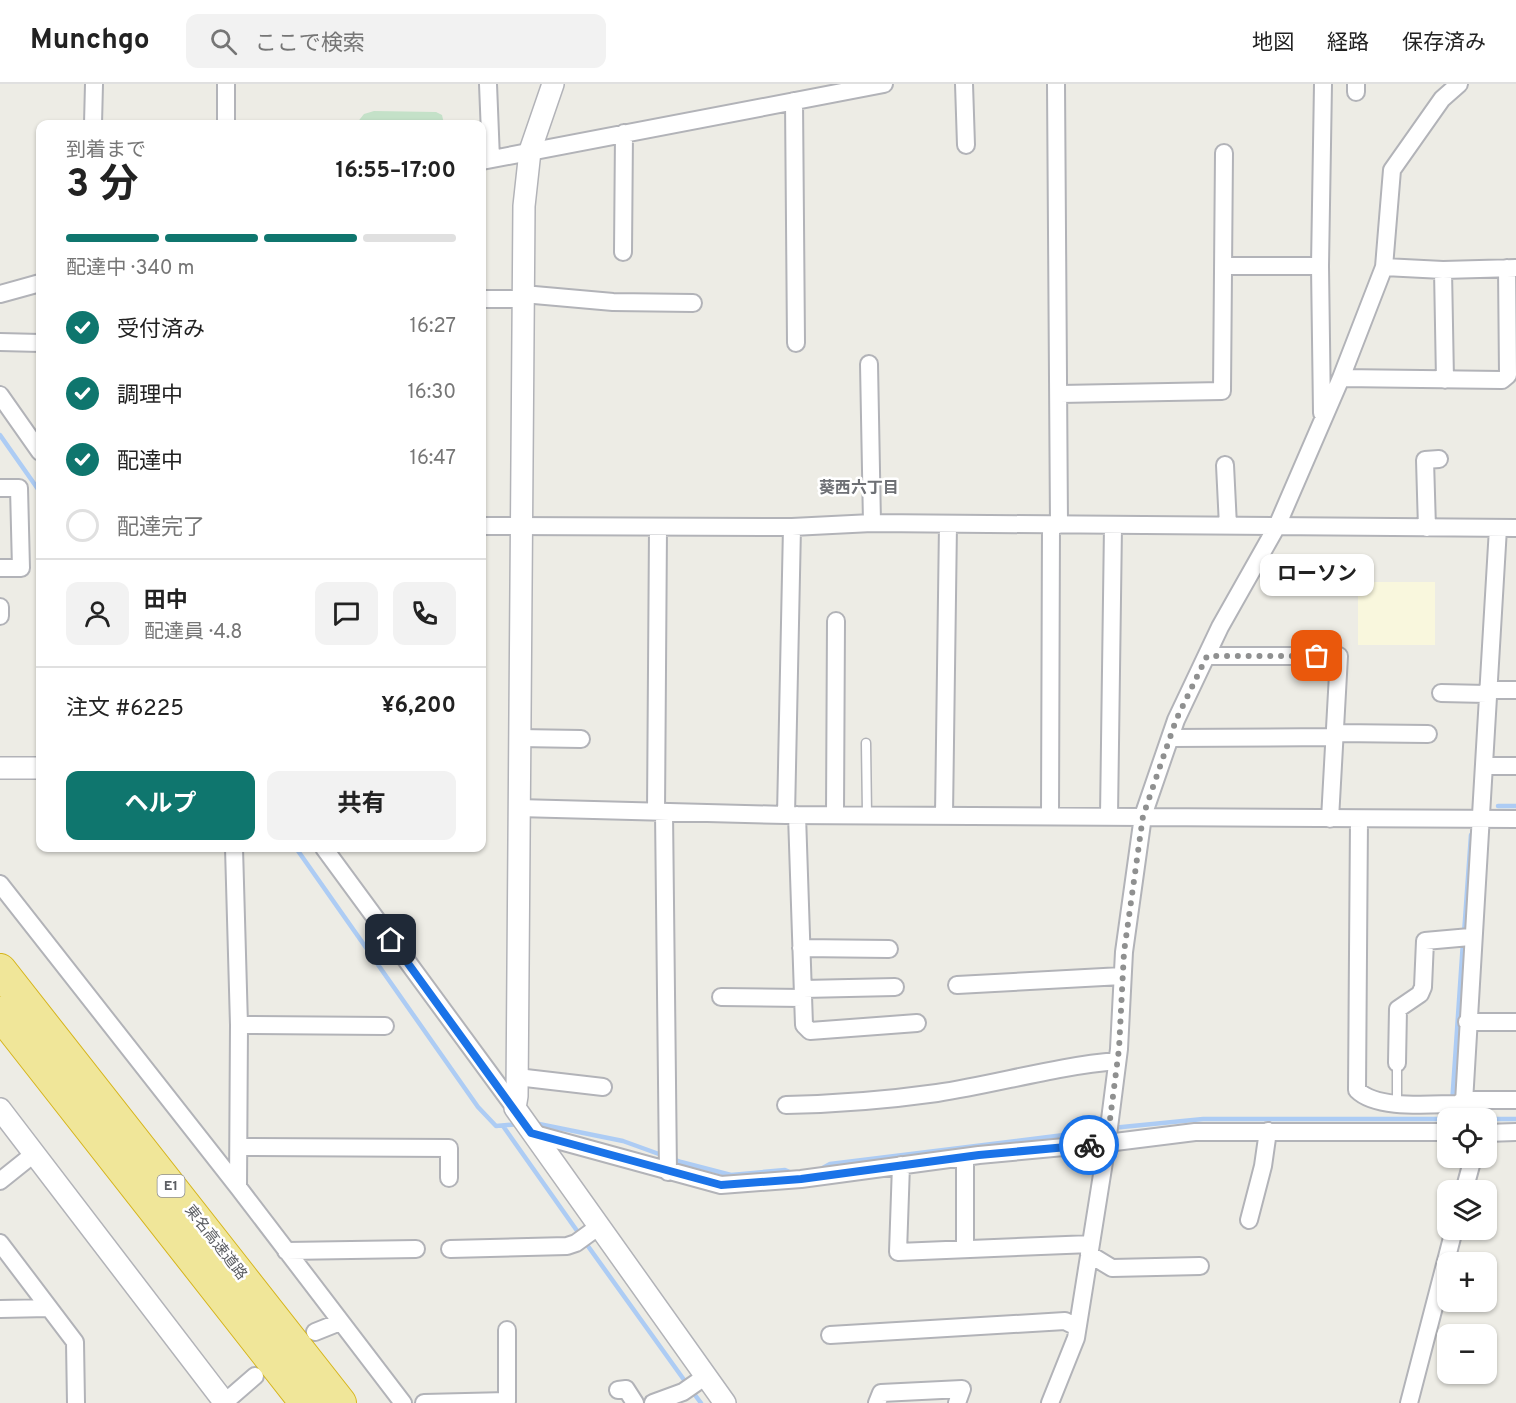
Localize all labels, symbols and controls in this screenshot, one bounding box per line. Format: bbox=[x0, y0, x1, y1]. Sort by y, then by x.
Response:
search box bbox=[186, 14, 606, 68]
text: Munchgo bbox=[30, 23, 150, 59]
icon: search bbox=[207, 25, 240, 58]
text: 地図 bbox=[1252, 30, 1294, 57]
text: 経路 bbox=[1327, 30, 1369, 57]
text: 保存済み bbox=[1402, 30, 1486, 57]
text: ここで検索 bbox=[255, 31, 365, 58]
text: 到着まで bbox=[66, 138, 146, 164]
text: 16:55–17:00 bbox=[335, 158, 456, 185]
text: 3 分 bbox=[66, 162, 138, 211]
text: 配達中 · 340 m bbox=[66, 256, 194, 282]
icon: check bbox=[66, 311, 99, 344]
text: 16:27 bbox=[410, 314, 456, 340]
text: 受付済み bbox=[117, 317, 205, 344]
icon: check bbox=[66, 377, 99, 410]
text: 16:30 bbox=[407, 380, 456, 406]
text: 調理中 bbox=[117, 383, 183, 410]
icon: check bbox=[66, 443, 99, 476]
text: 16:47 bbox=[409, 446, 456, 472]
text: 配達中 bbox=[117, 449, 183, 476]
district label: 葵西六丁目 bbox=[819, 479, 899, 499]
text: 配達完了 bbox=[117, 515, 205, 542]
callout: ローソン bbox=[1260, 554, 1374, 596]
text: ローソン bbox=[1277, 562, 1357, 588]
button: person bbox=[66, 582, 129, 645]
button: chat bbox=[315, 582, 378, 645]
button: phone bbox=[393, 582, 456, 645]
text: 田中 bbox=[144, 588, 188, 615]
text: 配達員 · 4.8 bbox=[144, 620, 243, 646]
pin bbox=[1291, 630, 1342, 681]
icon: bag bbox=[1300, 639, 1333, 672]
text: ¥6,200 bbox=[381, 693, 456, 720]
text: 注文 #6225 bbox=[66, 696, 184, 723]
button: ヘルプ bbox=[66, 771, 255, 840]
button: 共有 bbox=[267, 771, 456, 840]
pin bbox=[365, 914, 416, 965]
icon: home bbox=[374, 923, 407, 956]
map controls bbox=[1437, 1108, 1497, 1384]
button: locate bbox=[1437, 1108, 1497, 1168]
courier bbox=[1059, 1115, 1119, 1175]
icon: bike bbox=[1073, 1129, 1106, 1162]
road number: E1 bbox=[158, 1175, 184, 1197]
button: layers bbox=[1437, 1180, 1497, 1240]
street label: 東名高速道路 bbox=[180, 1202, 250, 1284]
button: + bbox=[1437, 1252, 1497, 1312]
button: − bbox=[1437, 1324, 1497, 1384]

